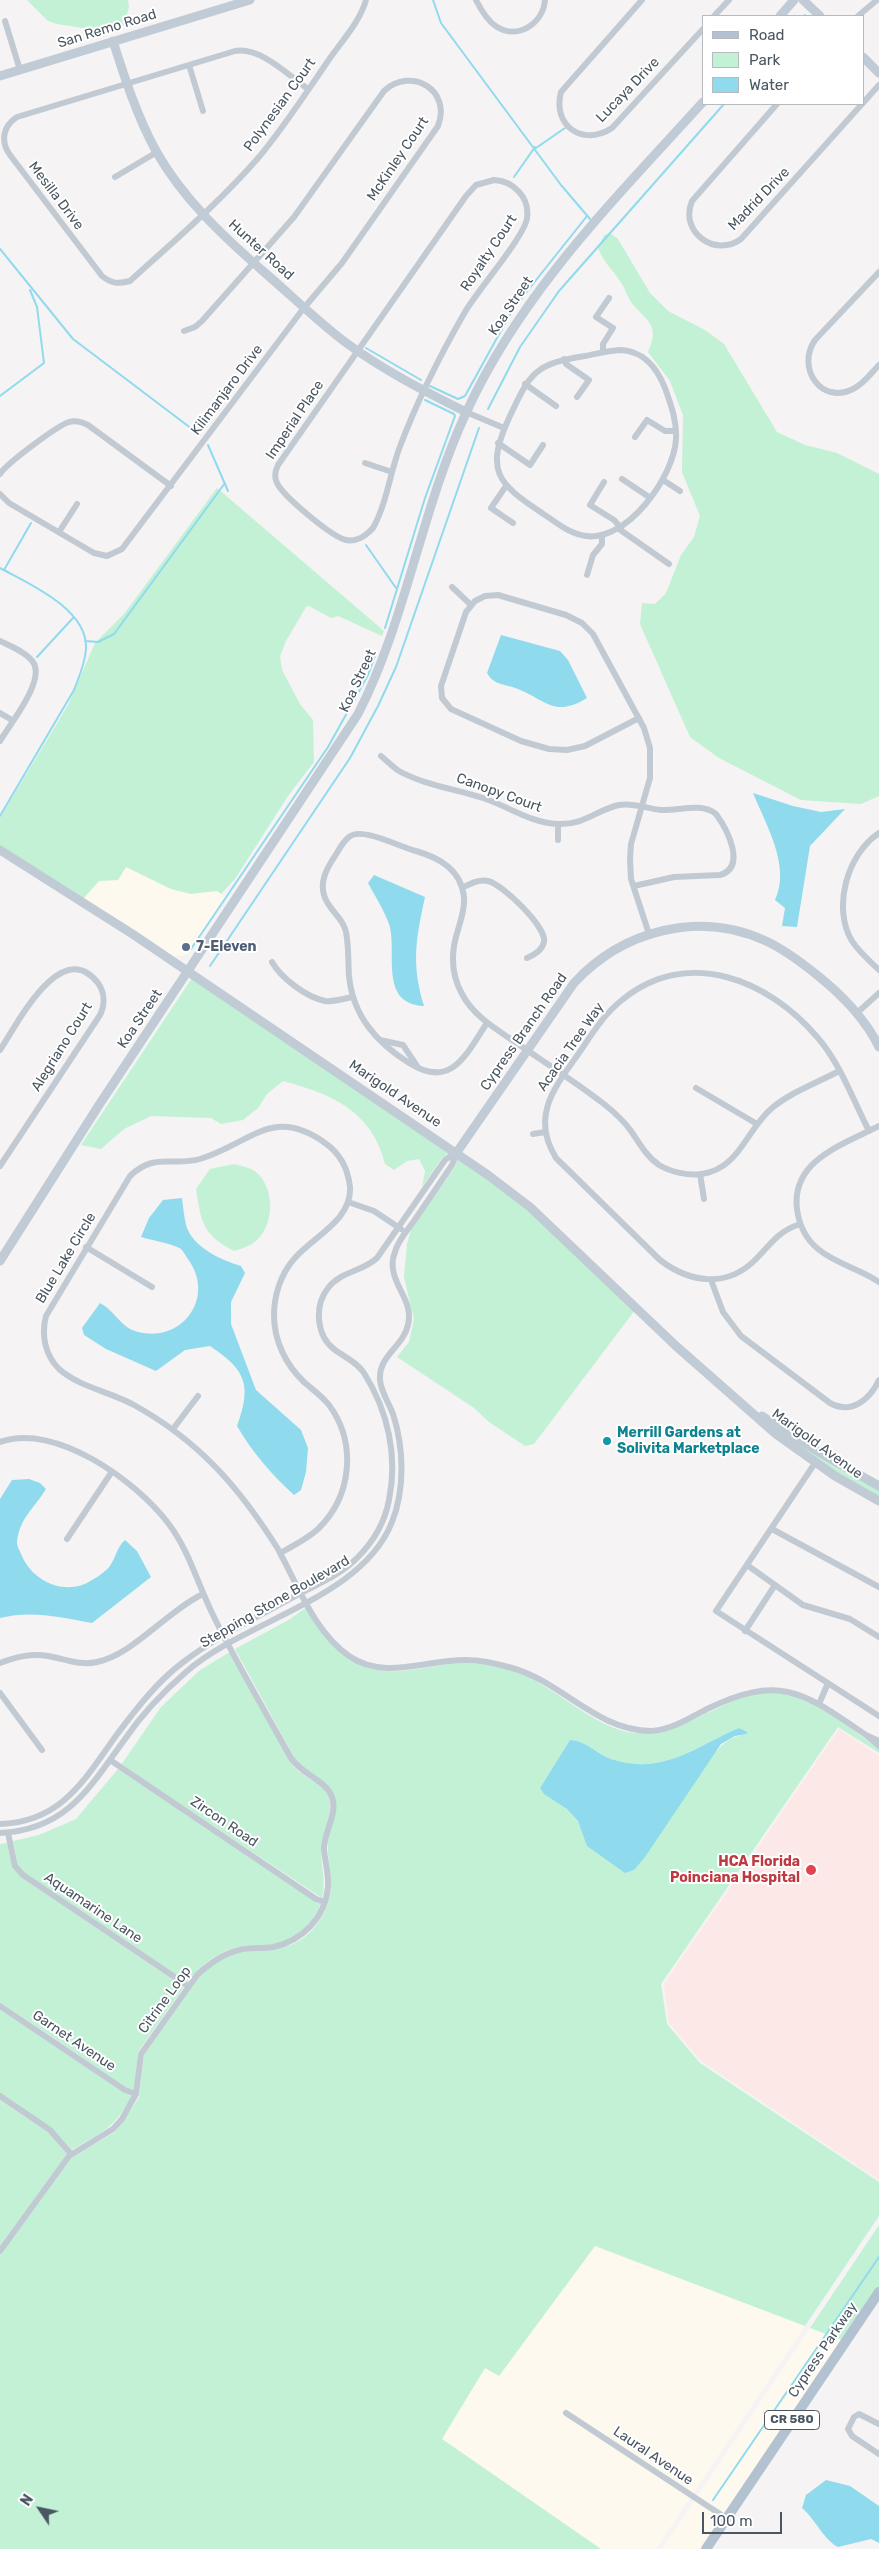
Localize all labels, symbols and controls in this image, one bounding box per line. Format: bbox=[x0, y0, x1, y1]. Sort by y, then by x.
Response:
street label: San Remo Road bbox=[56, 6, 158, 52]
legend bbox=[702, 15, 864, 105]
text: Road bbox=[749, 26, 785, 44]
text: Park bbox=[749, 51, 780, 69]
street label: Lucaya Drive bbox=[593, 54, 663, 126]
street label: Polynesian Court bbox=[241, 55, 319, 155]
text: Water bbox=[749, 76, 789, 94]
street label: McKinley Court bbox=[364, 114, 432, 204]
street label: Mesilla Drive bbox=[25, 159, 87, 233]
street label: Madrid Drive bbox=[725, 164, 793, 234]
street label: Royalty Court bbox=[457, 212, 521, 294]
street label: Hunter Road bbox=[225, 216, 297, 284]
street label: Koa Street bbox=[485, 273, 537, 339]
street label: Kilimanjaro Drive bbox=[188, 341, 266, 439]
street label: Imperial Place bbox=[262, 377, 328, 463]
street label: Koa Street bbox=[336, 647, 380, 715]
street label: Canopy Court bbox=[454, 770, 544, 816]
place label: 7-Eleven bbox=[196, 939, 257, 955]
marker: 7-Eleven bbox=[180, 941, 192, 953]
street label: Cypress Branch Road bbox=[477, 970, 571, 1094]
street label: Koa Street bbox=[114, 986, 166, 1052]
street label: Alegriano Court bbox=[28, 999, 96, 1095]
street label: Acacia Tree Way bbox=[534, 999, 608, 1095]
street label: Marigold Avenue bbox=[345, 1057, 445, 1131]
street label: Blue Lake Circle bbox=[32, 1209, 100, 1307]
street label: Marigold Avenue bbox=[768, 1405, 866, 1483]
place label: Merrill Gardens at Solivita Marketplace bbox=[617, 1425, 760, 1458]
marker: Merrill Gardens at Solivita Marketplace bbox=[601, 1435, 613, 1447]
street label: Stepping Stone Boulevard bbox=[197, 1552, 353, 1652]
street label: Zircon Road bbox=[187, 1793, 261, 1851]
place label: HCA Florida Poinciana Hospital bbox=[670, 1854, 800, 1886]
marker: HCA Florida Poinciana Hospital bbox=[804, 1863, 818, 1877]
street label: Aquamarine Lane bbox=[41, 1869, 145, 1947]
street label: Citrine Loop bbox=[135, 1963, 195, 2037]
street label: Garnet Avenue bbox=[29, 2007, 119, 2075]
street label: Cypress Parkway bbox=[785, 2299, 861, 2401]
road number: CR 580 bbox=[764, 2410, 820, 2430]
street label: Laural Avenue bbox=[610, 2423, 696, 2489]
north arrow bbox=[15, 2484, 65, 2534]
text: N bbox=[17, 2491, 37, 2509]
scale bar bbox=[704, 2502, 784, 2534]
text: 100 m bbox=[710, 2512, 752, 2530]

